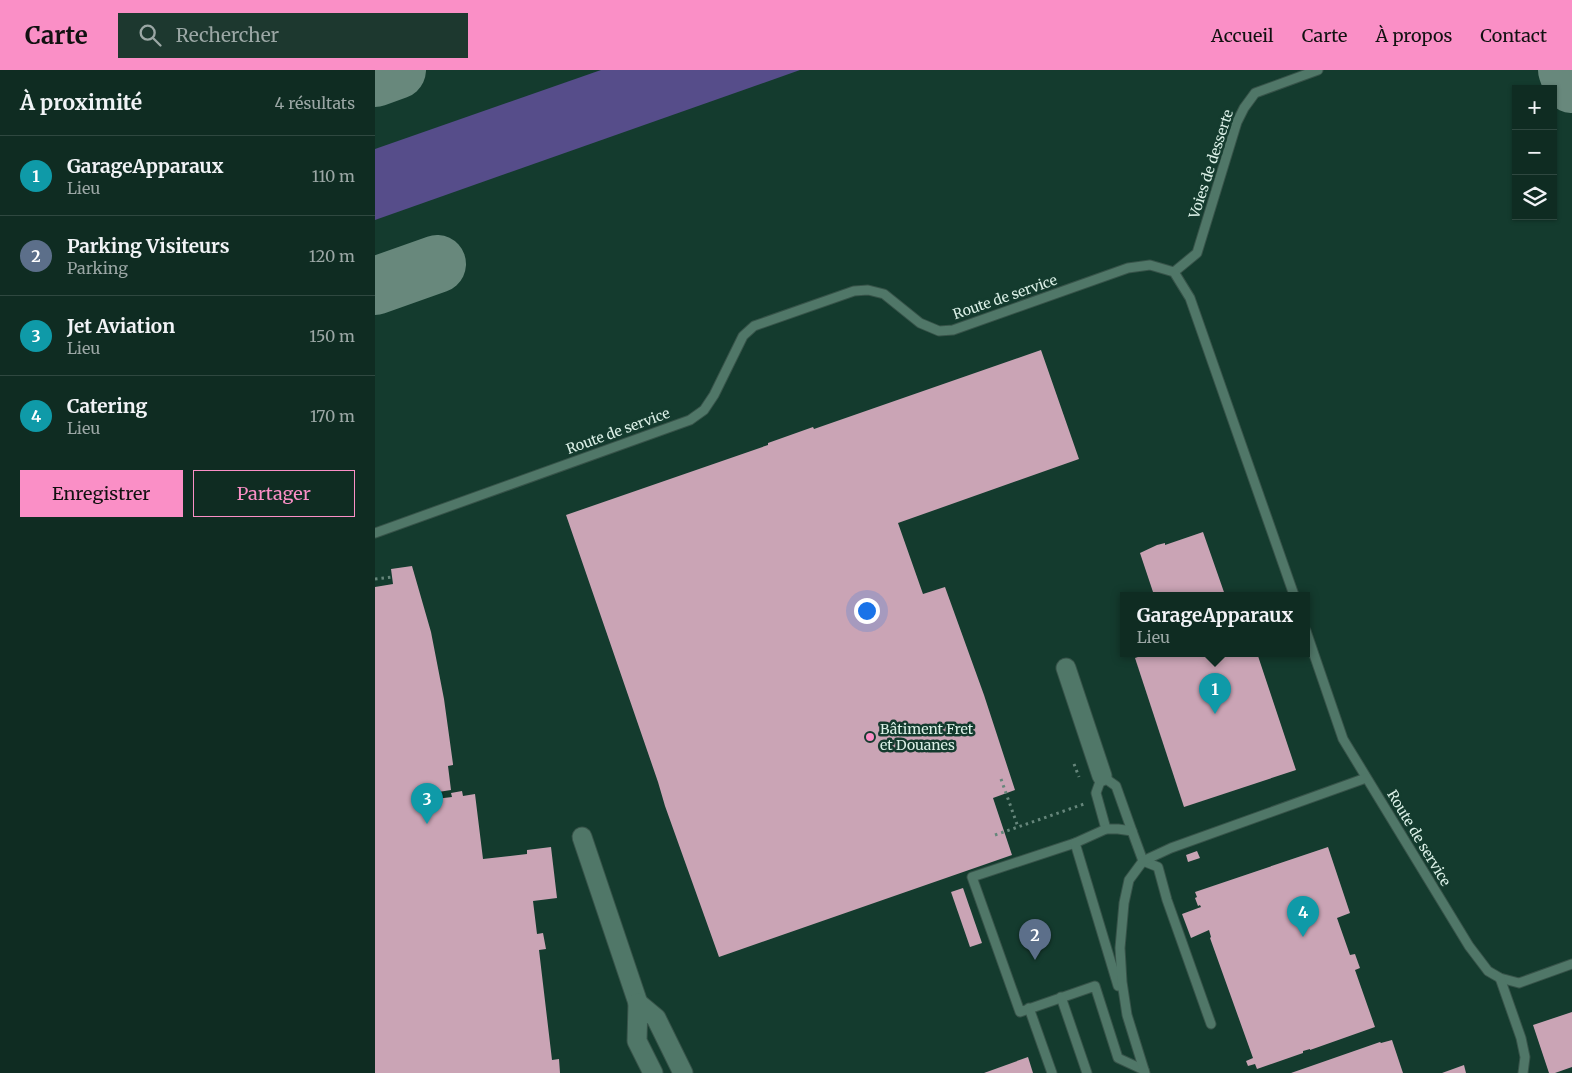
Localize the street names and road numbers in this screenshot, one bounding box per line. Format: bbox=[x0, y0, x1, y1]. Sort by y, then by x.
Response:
street label: Voies de desserte bbox=[1185, 107, 1237, 222]
street label: Route de service bbox=[951, 271, 1059, 323]
street label: Route de service bbox=[564, 404, 672, 458]
street label: Route de service bbox=[1383, 787, 1455, 889]

